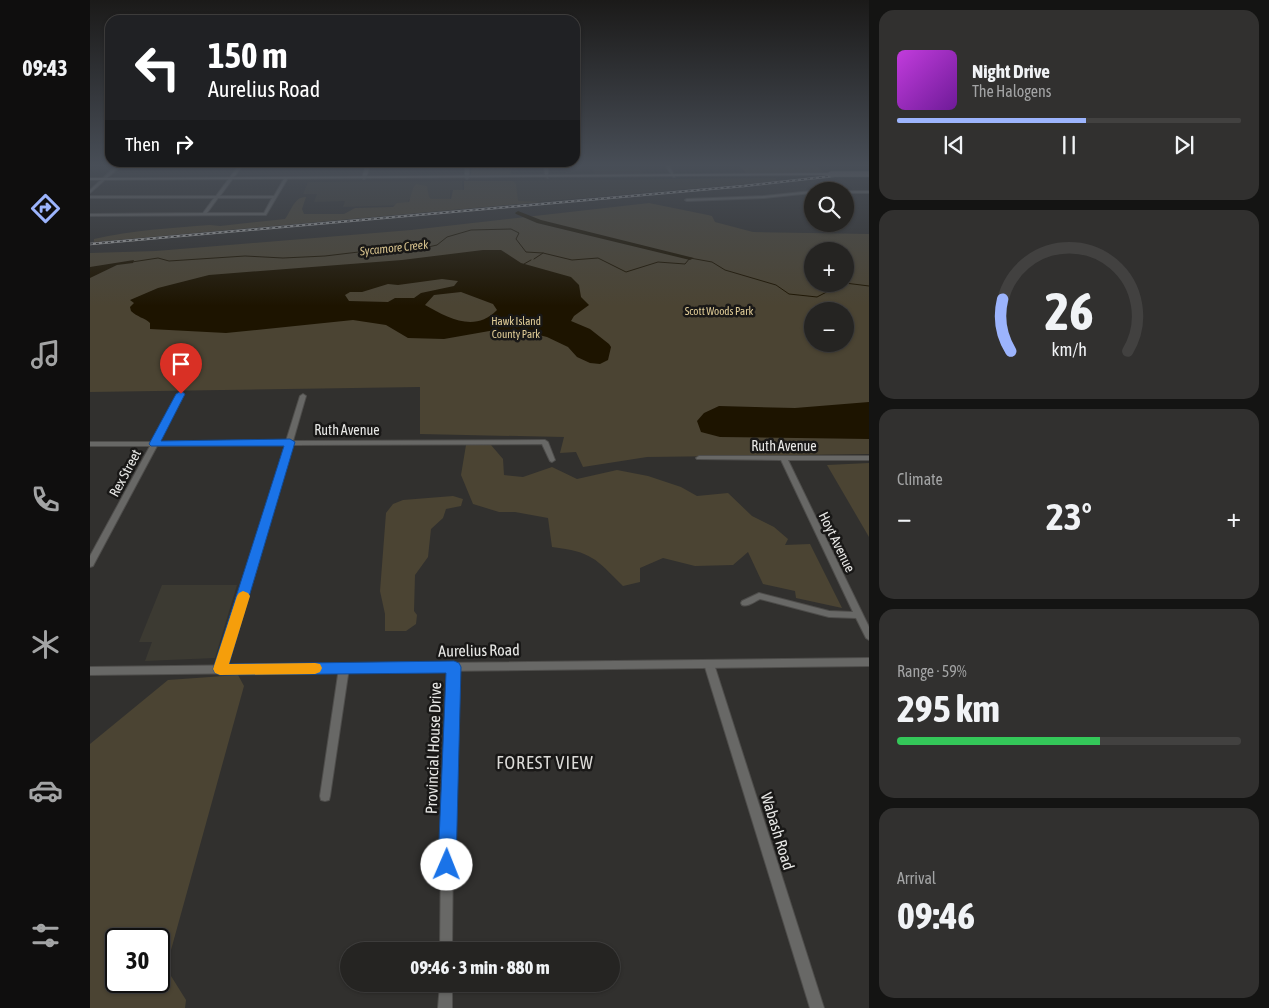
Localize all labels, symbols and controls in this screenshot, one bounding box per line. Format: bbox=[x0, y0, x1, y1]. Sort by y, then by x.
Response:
icon: left bbox=[125, 35, 190, 100]
text: 150 m bbox=[208, 35, 287, 75]
text: 09:43 bbox=[22, 55, 68, 81]
text: Night Drive bbox=[972, 60, 1050, 82]
text: Aurelius Road bbox=[208, 76, 320, 102]
text: The Halogens bbox=[972, 82, 1052, 100]
icon: right bbox=[170, 130, 198, 158]
icon: previous bbox=[940, 131, 968, 159]
icon: pause bbox=[1055, 131, 1083, 159]
icon: next bbox=[1170, 131, 1198, 159]
text: Then bbox=[125, 133, 160, 155]
map controls bbox=[804, 182, 854, 352]
button: search bbox=[804, 182, 854, 232]
icon: directions bbox=[28, 191, 63, 226]
water label: Sycamore Creek bbox=[358, 237, 430, 259]
button: + bbox=[804, 242, 854, 292]
text: 26 bbox=[1045, 281, 1093, 341]
button: − bbox=[804, 302, 854, 352]
park label: Scott Woods Park bbox=[685, 305, 753, 317]
park label: Hawk Island County Park bbox=[491, 315, 541, 340]
icon: music bbox=[28, 337, 63, 372]
text: km/h bbox=[1051, 339, 1087, 360]
pin bbox=[160, 343, 202, 394]
icon: arrive bbox=[167, 350, 195, 378]
street label: Ruth Avenue bbox=[314, 422, 380, 438]
street label: Ruth Avenue bbox=[751, 438, 817, 454]
street label: Rex Street bbox=[106, 447, 144, 499]
text: Climate bbox=[897, 470, 943, 488]
icon: phone bbox=[28, 482, 63, 517]
text: 23° bbox=[1046, 495, 1092, 538]
text: − bbox=[897, 501, 912, 533]
text: + bbox=[1226, 501, 1241, 533]
street label: Hoyt Avenue bbox=[816, 509, 858, 575]
icon: climate bbox=[28, 627, 63, 662]
street label: Aurelius Road bbox=[438, 640, 520, 660]
text: Range · 59% bbox=[897, 662, 967, 680]
street label: Provincial House Drive bbox=[422, 682, 444, 814]
text: 295 km bbox=[897, 687, 1000, 730]
district label: FOREST VIEW bbox=[496, 752, 594, 773]
icon: car bbox=[28, 773, 63, 808]
street label: Wabash Road bbox=[758, 790, 798, 872]
position arrow bbox=[420, 838, 472, 890]
text: Arrival bbox=[897, 869, 936, 887]
text: 09:46 bbox=[897, 894, 975, 937]
icon: filters bbox=[28, 918, 63, 953]
speed limit sign: 30 bbox=[105, 928, 170, 993]
text: 09:46 · 3 min · 880 m bbox=[410, 956, 550, 978]

